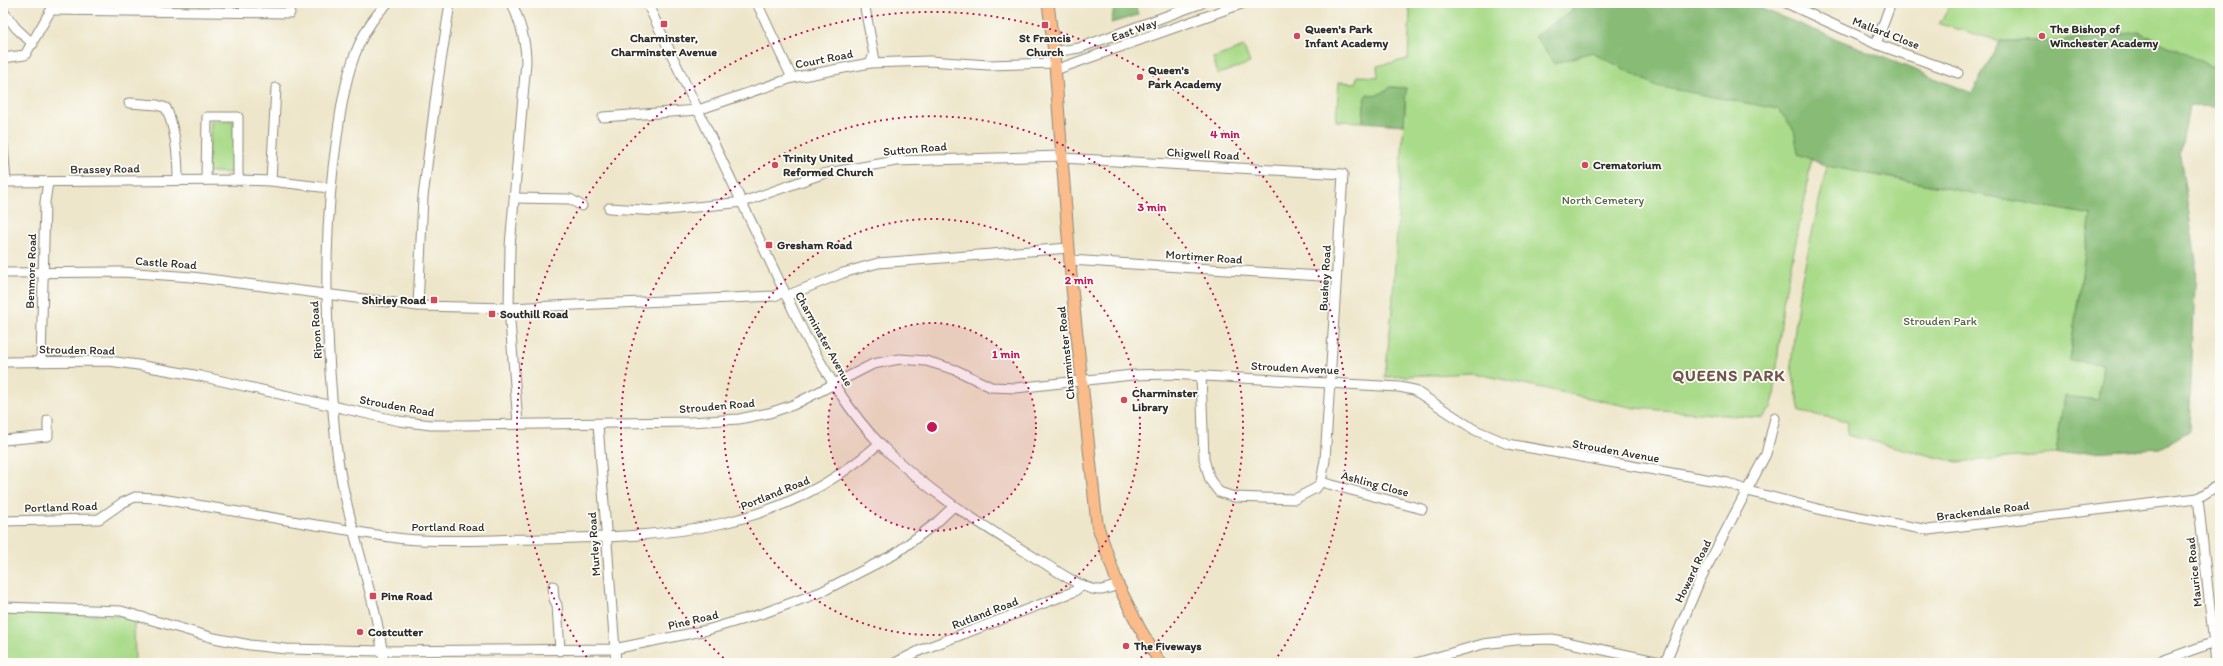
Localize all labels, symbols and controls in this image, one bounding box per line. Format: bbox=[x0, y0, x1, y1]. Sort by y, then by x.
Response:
street label: Mallard Close bbox=[1850, 14, 1922, 52]
street label: East Way bbox=[1109, 15, 1159, 45]
marker: Charminster, Charminster Avenue bbox=[659, 19, 669, 29]
marker: St Francis Church bbox=[1040, 20, 1050, 30]
place label: Queen's Park Infant Academy bbox=[1305, 22, 1388, 51]
place label: The Bishop of Winchester Academy bbox=[2049, 22, 2159, 51]
place label: Charminster, Charminster Avenue bbox=[611, 31, 717, 59]
place label: St Francis Church bbox=[1019, 31, 1072, 59]
marker: Queen's Park Infant Academy bbox=[1292, 31, 1302, 41]
marker: The Bishop of Winchester Academy bbox=[2037, 31, 2047, 41]
street label: Court Road bbox=[794, 46, 855, 71]
place label: Queen's Park Academy bbox=[1148, 63, 1222, 92]
marker: Queen's Park Academy bbox=[1135, 72, 1145, 82]
text: 4 min bbox=[1210, 127, 1240, 141]
street label: Sutton Road bbox=[883, 139, 948, 159]
street label: Chigwell Road bbox=[1166, 145, 1240, 163]
place label: Trinity United Reformed Church bbox=[782, 151, 874, 179]
place label: Crematorium bbox=[1593, 158, 1662, 172]
marker: Trinity United Reformed Church bbox=[770, 160, 780, 170]
marker: Crematorium bbox=[1580, 160, 1590, 170]
street label: Brassey Road bbox=[70, 161, 140, 177]
park label: North Cemetery bbox=[1562, 193, 1645, 207]
text: 3 min bbox=[1138, 200, 1167, 214]
street label: Benmore Road bbox=[23, 233, 39, 309]
place label: Gresham Road bbox=[777, 238, 853, 252]
marker: Gresham Road bbox=[764, 240, 774, 250]
street label: Bushey Road bbox=[1316, 244, 1334, 311]
street label: Mortimer Road bbox=[1165, 247, 1243, 267]
street label: Castle Road bbox=[135, 254, 198, 272]
text: 2 min bbox=[1065, 273, 1094, 287]
street label: Charminster Avenue bbox=[792, 289, 856, 389]
place label: Shirley Road bbox=[362, 293, 427, 308]
marker: Shirley Road bbox=[429, 295, 439, 305]
street label: Ripon Road bbox=[307, 300, 325, 360]
street label: Charminster Road bbox=[1054, 305, 1078, 400]
place label: Southill Road bbox=[500, 307, 569, 321]
marker: Southill Road bbox=[487, 309, 497, 319]
park label: Strouden Park bbox=[1903, 314, 1978, 328]
street label: Strouden Road bbox=[39, 342, 116, 358]
text: 1 min bbox=[992, 347, 1021, 361]
street label: Strouden Avenue bbox=[1251, 359, 1340, 377]
district label: QUEENS PARK bbox=[1672, 366, 1786, 385]
place label: Charminster Library bbox=[1132, 386, 1198, 415]
street label: Strouden Road bbox=[358, 393, 436, 420]
marker: Charminster Library bbox=[1119, 395, 1129, 405]
street label: Strouden Road bbox=[679, 396, 756, 416]
centre of rings bbox=[925, 420, 939, 434]
street label: Strouden Avenue bbox=[1571, 436, 1661, 466]
street label: Ashling Close bbox=[1340, 468, 1411, 500]
street label: Portland Road bbox=[738, 473, 812, 513]
street label: Brackendale Road bbox=[1936, 498, 2031, 524]
street label: Portland Road bbox=[24, 499, 98, 515]
street label: Murley Road bbox=[585, 511, 603, 577]
street label: Portland Road bbox=[411, 520, 485, 534]
street label: Maurice Road bbox=[2183, 536, 2205, 608]
street label: Howard Road bbox=[1672, 537, 1714, 605]
place label: Pine Road bbox=[381, 589, 433, 603]
marker: Pine Road bbox=[368, 591, 378, 601]
street label: Rutland Road bbox=[950, 594, 1021, 632]
street label: Pine Road bbox=[666, 607, 720, 633]
place label: Costcutter bbox=[368, 625, 423, 639]
marker: Costcutter bbox=[355, 627, 365, 637]
place label: The Fiveways bbox=[1133, 639, 1202, 654]
marker: The Fiveways bbox=[1121, 641, 1131, 651]

